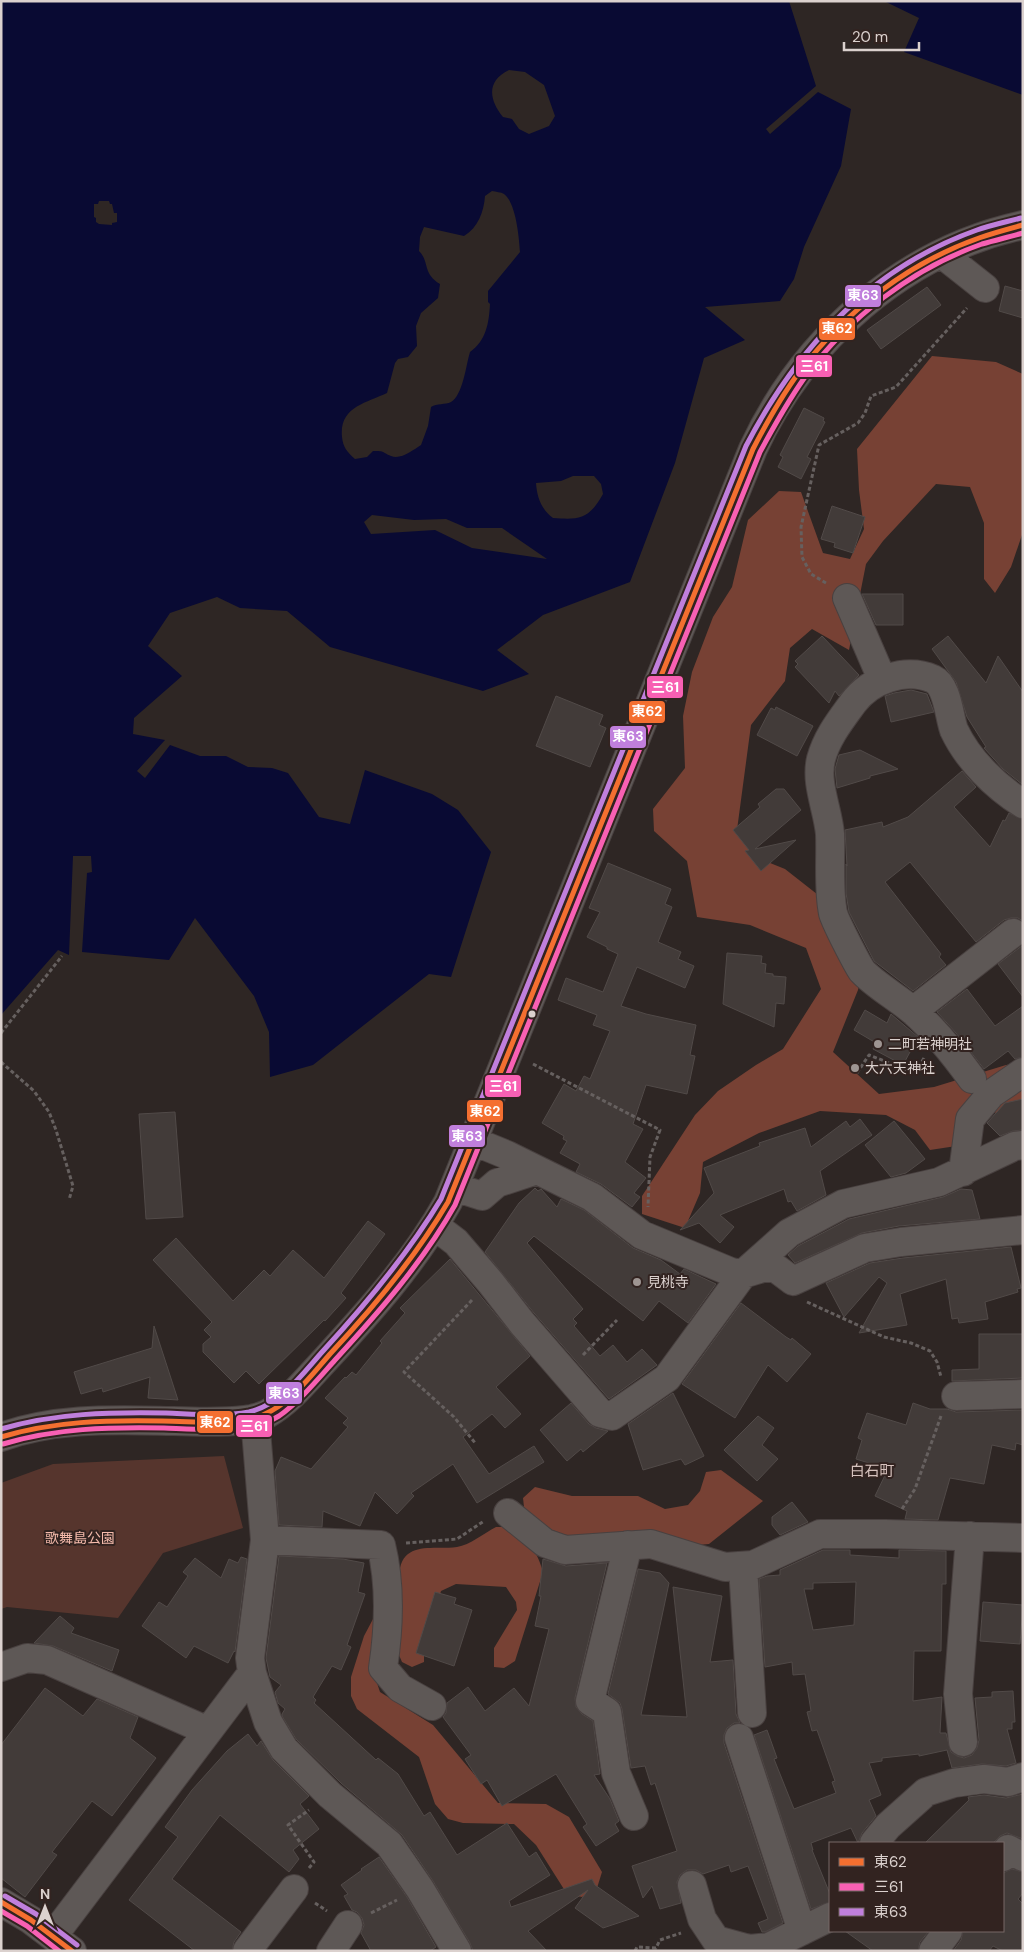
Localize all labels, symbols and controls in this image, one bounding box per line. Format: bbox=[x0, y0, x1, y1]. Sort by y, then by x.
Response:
scale bar bbox=[844, 20, 919, 52]
text: 20 m bbox=[852, 27, 888, 47]
line badge: 東63 bbox=[844, 284, 882, 308]
text: 東63 bbox=[847, 286, 879, 304]
line badge: 東62 bbox=[818, 317, 856, 341]
text: 東62 bbox=[822, 319, 852, 337]
line badge: 三61 bbox=[795, 354, 833, 378]
text: 三61 bbox=[800, 357, 828, 375]
line badge: 三61 bbox=[646, 675, 684, 699]
text: 三61 bbox=[651, 678, 679, 696]
line badge: 東62 bbox=[628, 700, 666, 724]
text: 東62 bbox=[632, 702, 662, 720]
line badge: 東63 bbox=[609, 725, 647, 749]
text: 東63 bbox=[612, 727, 644, 745]
unlabelled marker bbox=[527, 1009, 537, 1019]
place label: 二町若神明社 bbox=[888, 1035, 972, 1053]
marker: 二町若神明社 bbox=[872, 1038, 884, 1050]
place label: 大六天神社 bbox=[865, 1059, 935, 1077]
marker: 大六天神社 bbox=[849, 1062, 861, 1074]
line badge: 三61 bbox=[484, 1074, 522, 1098]
text: 三61 bbox=[489, 1077, 517, 1095]
line badge: 東62 bbox=[466, 1099, 504, 1123]
text: 東62 bbox=[470, 1102, 500, 1120]
line badge: 東63 bbox=[448, 1124, 486, 1148]
text: 東63 bbox=[451, 1127, 483, 1145]
place label: 見桃寺 bbox=[647, 1273, 689, 1291]
marker: 見桃寺 bbox=[631, 1276, 643, 1288]
line badge: 東63 bbox=[265, 1381, 303, 1405]
text: 東63 bbox=[268, 1384, 300, 1402]
line badge: 東62 bbox=[196, 1410, 234, 1434]
text: 東62 bbox=[200, 1413, 230, 1431]
line badge: 三61 bbox=[235, 1414, 273, 1438]
text: 三61 bbox=[240, 1417, 268, 1435]
district label: 白石町 bbox=[849, 1461, 895, 1481]
park label: 歌舞島公園 bbox=[45, 1529, 115, 1547]
legend bbox=[829, 1842, 1004, 1932]
text: 東62 bbox=[874, 1852, 907, 1872]
text: 三61 bbox=[874, 1877, 903, 1897]
north arrow bbox=[20, 1882, 70, 1932]
text: N bbox=[40, 1885, 50, 1903]
text: 東63 bbox=[874, 1902, 907, 1922]

